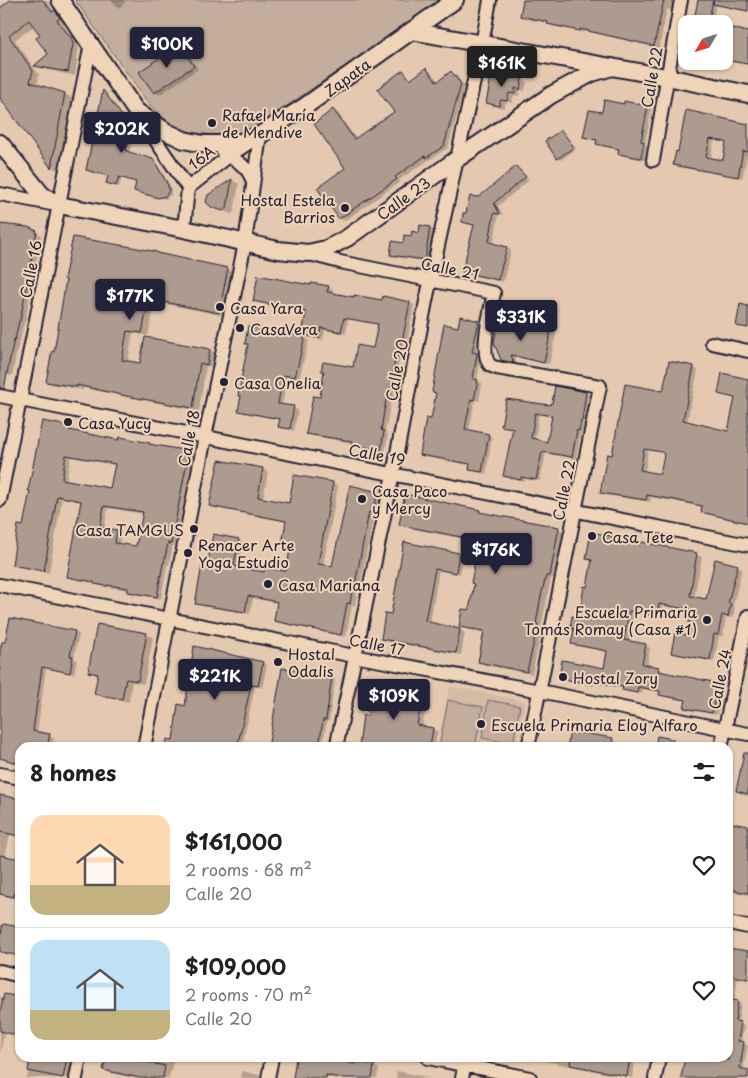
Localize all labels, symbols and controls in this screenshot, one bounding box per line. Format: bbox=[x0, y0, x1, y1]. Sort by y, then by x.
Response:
north arrow bbox=[678, 15, 732, 70]
map controls bbox=[678, 15, 733, 70]
pin: $100K bbox=[132, 27, 202, 69]
text: $100K bbox=[141, 31, 193, 55]
street label: Calle 22 bbox=[634, 45, 668, 109]
pin: $161K bbox=[467, 46, 537, 88]
text: $161K bbox=[478, 50, 526, 74]
street label: Zapata bbox=[319, 52, 376, 102]
place label: Rafael María de Mendive bbox=[222, 103, 316, 143]
pin: $202K bbox=[87, 112, 157, 154]
text: $202K bbox=[95, 116, 149, 140]
marker: Rafael María de Mendive bbox=[206, 117, 218, 129]
street label: 16A bbox=[183, 139, 219, 175]
street label: Calle 23 bbox=[371, 171, 435, 225]
place label: Hostal Estela Barrios bbox=[240, 188, 336, 228]
marker: Hostal Estela Barrios bbox=[339, 202, 351, 214]
street label: Calle 16 bbox=[13, 238, 47, 300]
street label: Calle 21 bbox=[419, 251, 481, 285]
pin: $177K bbox=[95, 278, 165, 321]
text: $177K bbox=[106, 283, 154, 307]
place label: Casa Yara bbox=[230, 296, 303, 319]
pin: $331K bbox=[486, 300, 556, 342]
marker: Casa Yara bbox=[214, 301, 226, 313]
text: $331K bbox=[496, 304, 546, 328]
place label: CasaVera bbox=[250, 317, 319, 340]
marker: CasaVera bbox=[234, 322, 246, 334]
street label: Calle 20 bbox=[379, 337, 413, 403]
place label: Casa Onelia bbox=[234, 371, 322, 394]
marker: Casa Onelia bbox=[218, 376, 230, 388]
street label: Calle 18 bbox=[171, 408, 205, 468]
place label: Casa Yucy bbox=[78, 411, 152, 434]
marker: Casa Yucy bbox=[62, 416, 74, 428]
street label: Calle 19 bbox=[347, 437, 407, 471]
street label: Calle 22 bbox=[546, 458, 580, 522]
place label: Casa Paco y Mercy bbox=[372, 479, 447, 519]
marker: Casa Paco y Mercy bbox=[356, 493, 368, 505]
place label: Casa TAMGUS bbox=[75, 518, 184, 541]
marker: Casa TAMGUS bbox=[188, 523, 200, 535]
place label: Casa Tete bbox=[602, 525, 674, 548]
marker: Casa Tete bbox=[586, 530, 598, 542]
pin: $176K bbox=[461, 532, 531, 575]
place label: Renacer Arte Yoga Estudio bbox=[198, 533, 295, 573]
text: $176K bbox=[472, 537, 520, 561]
marker: Renacer Arte Yoga Estudio bbox=[182, 547, 194, 559]
place label: Casa Mariana bbox=[278, 573, 381, 596]
marker: Casa Mariana bbox=[262, 578, 274, 590]
place label: Escuela Primaria Tomás Romay (Casa #1) bbox=[524, 600, 698, 640]
marker: Escuela Primaria Tomás Romay (Casa #1) bbox=[701, 614, 713, 626]
street label: Calle 17 bbox=[347, 627, 407, 661]
place label: Hostal Odalis bbox=[288, 642, 335, 682]
street label: Calle 24 bbox=[702, 647, 736, 711]
marker: Hostal Odalis bbox=[272, 656, 284, 668]
pin: $221K bbox=[180, 658, 250, 701]
text: $221K bbox=[189, 663, 241, 687]
place label: Hostal Zory bbox=[573, 666, 658, 689]
marker: Hostal Zory bbox=[557, 671, 569, 683]
pin: $109K bbox=[359, 678, 429, 721]
text: $109K bbox=[369, 683, 419, 707]
place label: Escuela Primaria Eloy Alfaro bbox=[491, 713, 698, 736]
marker: Escuela Primaria Eloy Alfaro bbox=[475, 718, 487, 730]
text: 8 homes bbox=[30, 756, 116, 788]
icon: filters bbox=[690, 758, 718, 786]
text: $161,000 bbox=[185, 825, 282, 857]
icon: home bbox=[70, 835, 130, 895]
icon: heart bbox=[690, 851, 718, 879]
text: 2 rooms · 68 m² bbox=[185, 857, 312, 881]
text: Calle 20 bbox=[185, 881, 252, 905]
text: $109,000 bbox=[185, 950, 286, 982]
icon: home bbox=[70, 960, 130, 1020]
icon: heart bbox=[690, 976, 718, 1004]
text: 2 rooms · 70 m² bbox=[185, 982, 312, 1006]
text: Calle 20 bbox=[185, 1006, 252, 1030]

